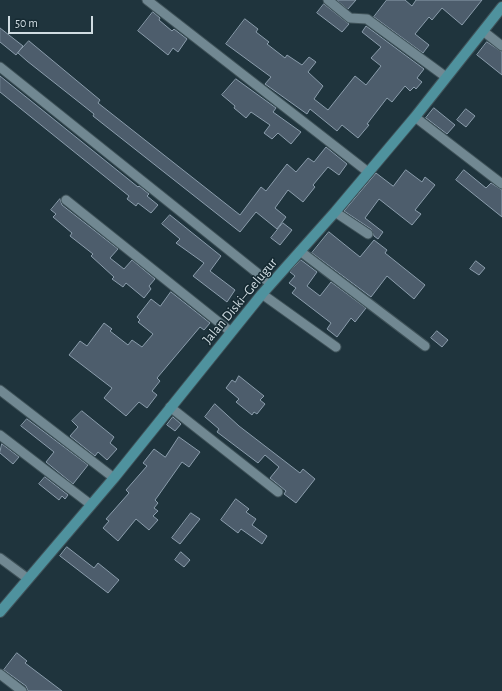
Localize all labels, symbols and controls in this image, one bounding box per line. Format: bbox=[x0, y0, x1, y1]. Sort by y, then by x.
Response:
scale bar bbox=[10, 8, 95, 34]
text: 50 m bbox=[15, 17, 38, 29]
street label: Jalan Diski–Gelugur bbox=[199, 254, 281, 348]

